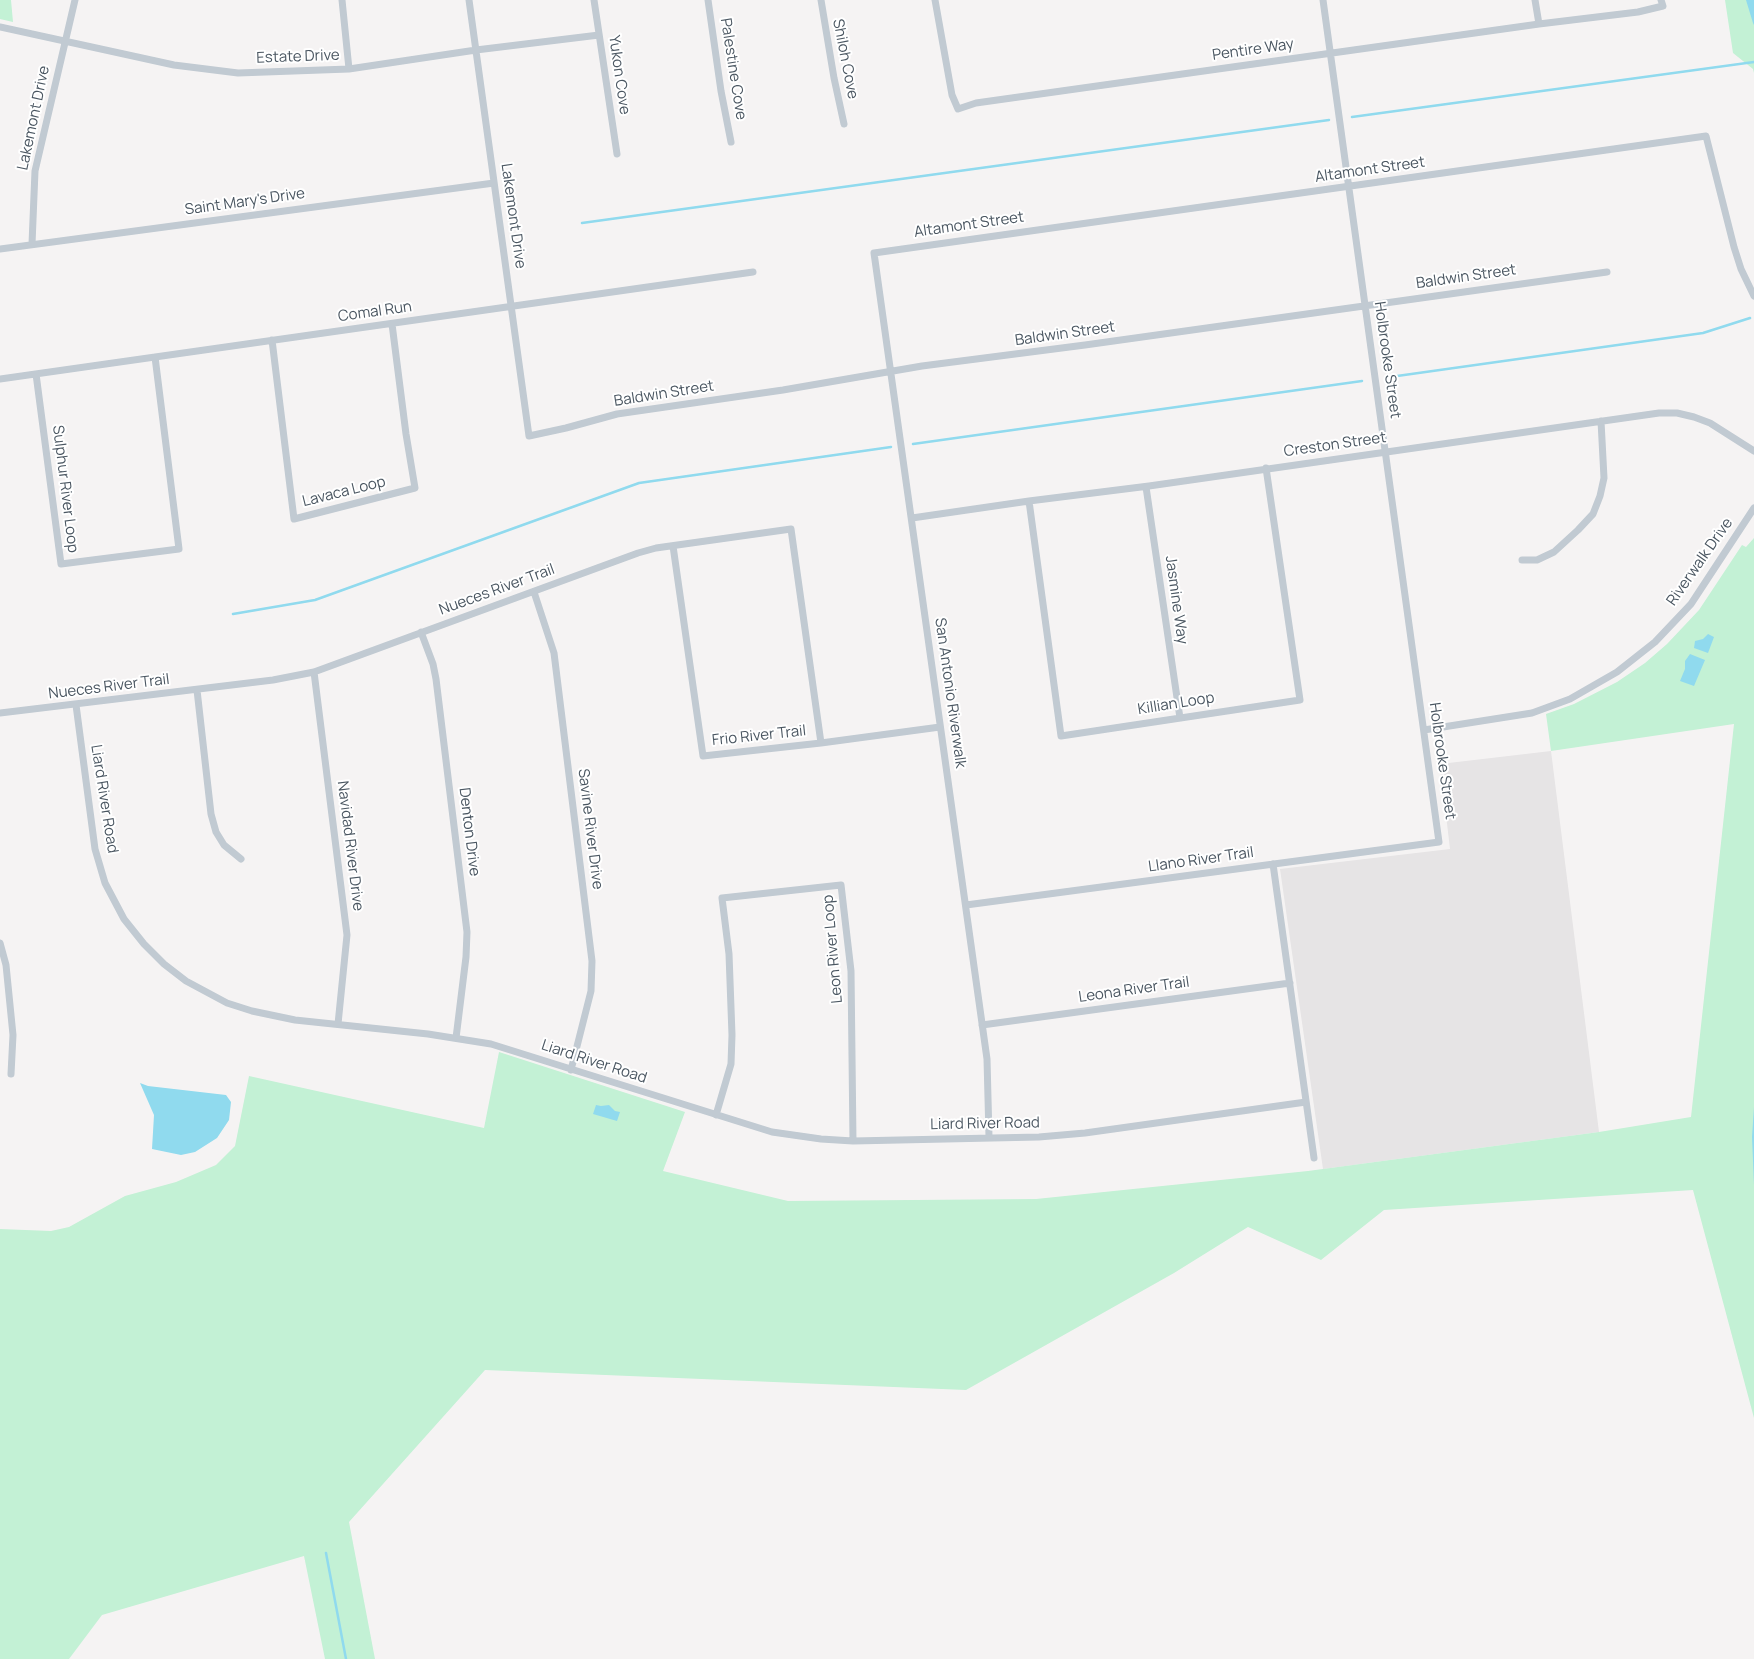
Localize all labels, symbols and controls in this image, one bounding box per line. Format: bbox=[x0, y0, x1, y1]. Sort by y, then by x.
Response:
street label: Palestine Cove bbox=[716, 17, 750, 121]
street label: Shiloh Cove bbox=[828, 17, 862, 101]
street label: Yukon Cove bbox=[605, 34, 633, 116]
street label: Pentire Way bbox=[1211, 35, 1295, 65]
street label: Estate Drive bbox=[256, 47, 340, 67]
street label: Lakemont Drive bbox=[14, 64, 54, 172]
street label: Altamont Street bbox=[1314, 153, 1426, 187]
street label: Lakemont Drive bbox=[497, 162, 529, 270]
street label: Saint Mary's Drive bbox=[184, 185, 306, 219]
street label: Altamont Street bbox=[913, 208, 1025, 242]
street label: Baldwin Street bbox=[1415, 261, 1517, 293]
street label: Comal Run bbox=[337, 298, 413, 326]
street label: Holbrooke Street bbox=[1370, 301, 1404, 419]
street label: Baldwin Street bbox=[1014, 318, 1116, 350]
street label: Baldwin Street bbox=[613, 377, 715, 411]
street label: Sulphur River Loop bbox=[48, 424, 82, 554]
street label: Creston Street bbox=[1283, 429, 1387, 461]
street label: Lavaca Loop bbox=[301, 473, 387, 511]
street label: Riverwalk Drive bbox=[1663, 515, 1737, 609]
street label: Jasmine Way bbox=[1161, 555, 1191, 645]
street label: Nueces River Trail bbox=[437, 561, 557, 619]
street label: San Antonio Riverwalk bbox=[931, 617, 969, 769]
street label: Nueces River Trail bbox=[47, 671, 171, 703]
street label: Killian Loop bbox=[1136, 689, 1216, 719]
street label: Holbrooke Street bbox=[1425, 702, 1459, 820]
street label: Frio River Trail bbox=[711, 722, 807, 750]
street label: Liard River Road bbox=[87, 743, 121, 855]
street label: Savine River Drive bbox=[574, 768, 606, 890]
street label: Navidad River Drive bbox=[333, 780, 367, 912]
street label: Denton Drive bbox=[455, 787, 483, 877]
street label: Llano River Trail bbox=[1147, 844, 1255, 876]
street label: Leon River Loop bbox=[819, 894, 847, 1004]
street label: Leona River Trail bbox=[1077, 973, 1191, 1007]
street label: Liard River Road bbox=[539, 1036, 649, 1088]
street label: Liard River Road bbox=[930, 1114, 1040, 1134]

